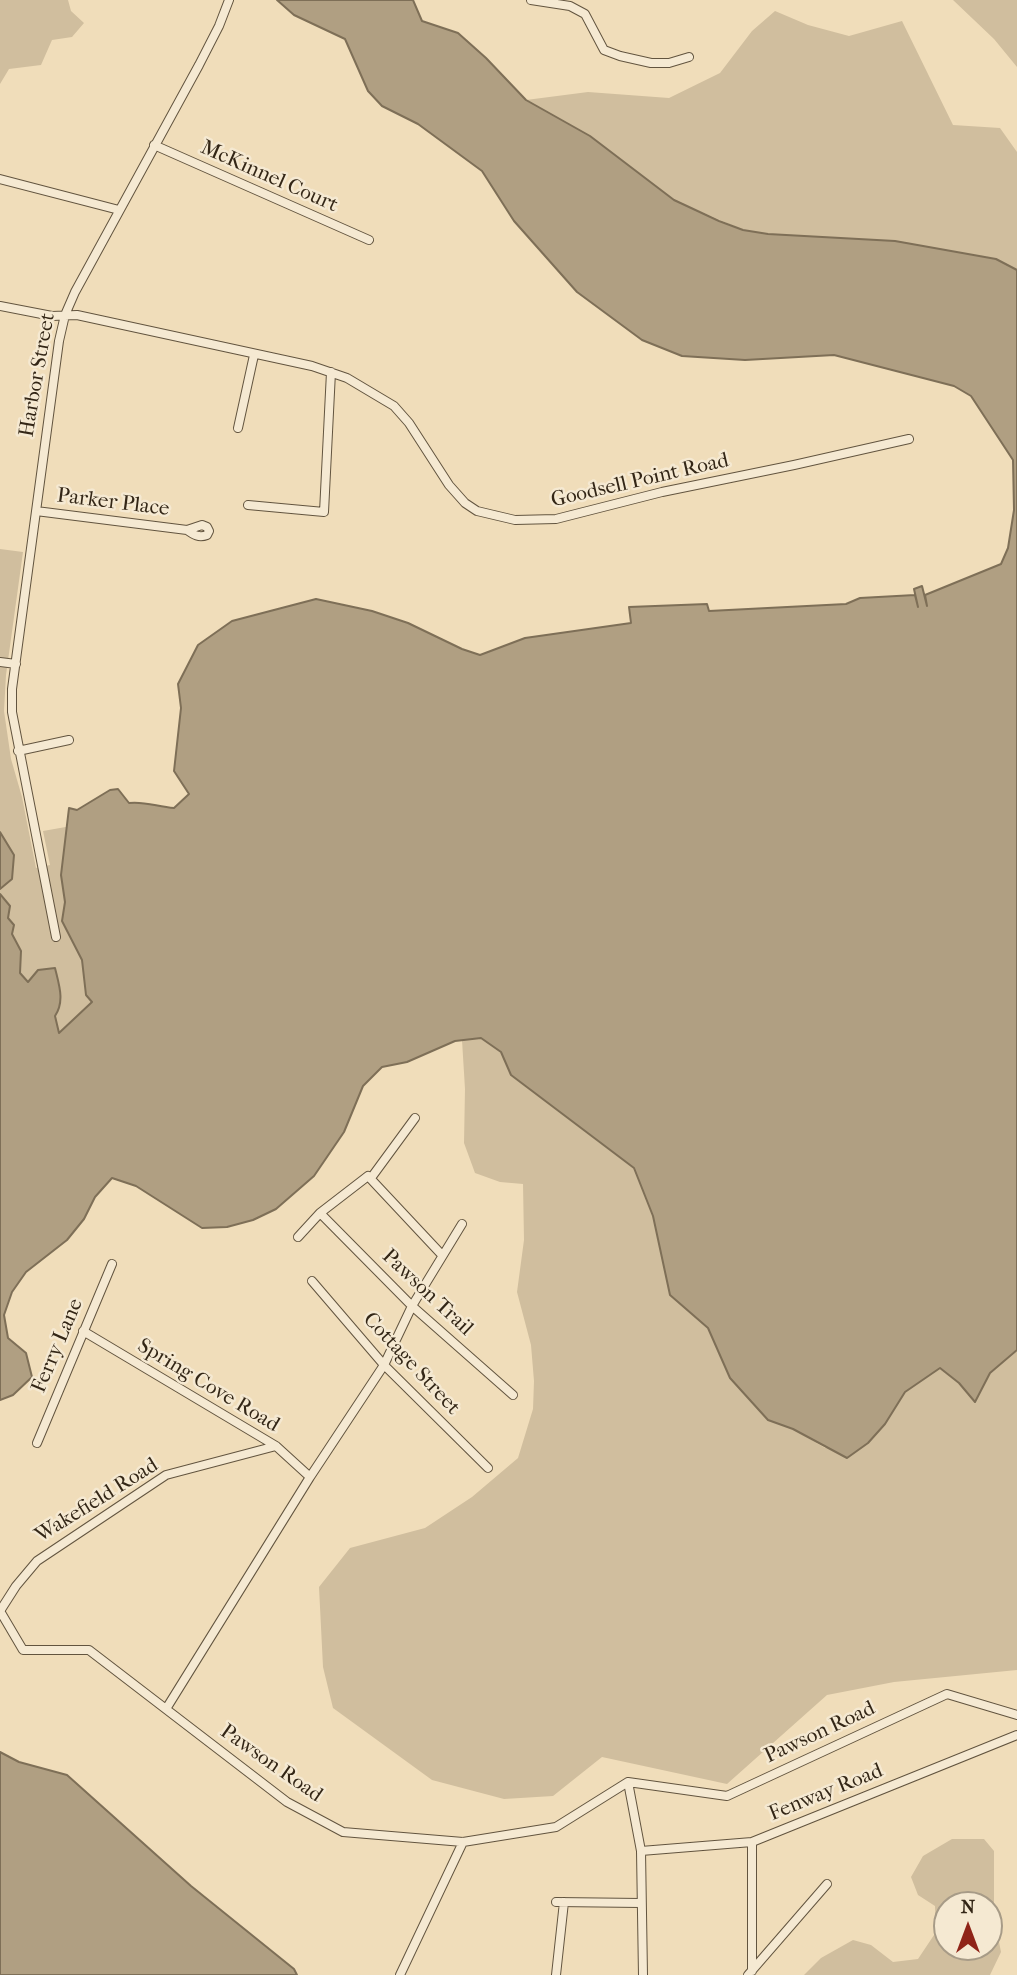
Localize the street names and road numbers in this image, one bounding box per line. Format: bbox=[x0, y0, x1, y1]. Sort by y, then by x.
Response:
street label: McKinnel Court bbox=[197, 135, 341, 219]
street label: Harbor Street bbox=[15, 311, 61, 439]
street label: Goodsell Point Road bbox=[549, 448, 731, 514]
street label: Parker Place bbox=[55, 484, 171, 522]
street label: Pawson Trail bbox=[376, 1244, 478, 1342]
street label: Ferry Lane bbox=[27, 1295, 89, 1397]
street label: Cottage Street bbox=[357, 1308, 465, 1420]
street label: Spring Cove Road bbox=[132, 1334, 284, 1438]
street label: Wakefield Road bbox=[31, 1453, 163, 1549]
street label: Pawson Road bbox=[761, 1696, 879, 1770]
street label: Pawson Road bbox=[215, 1720, 327, 1808]
street label: Fenway Road bbox=[765, 1759, 887, 1827]

